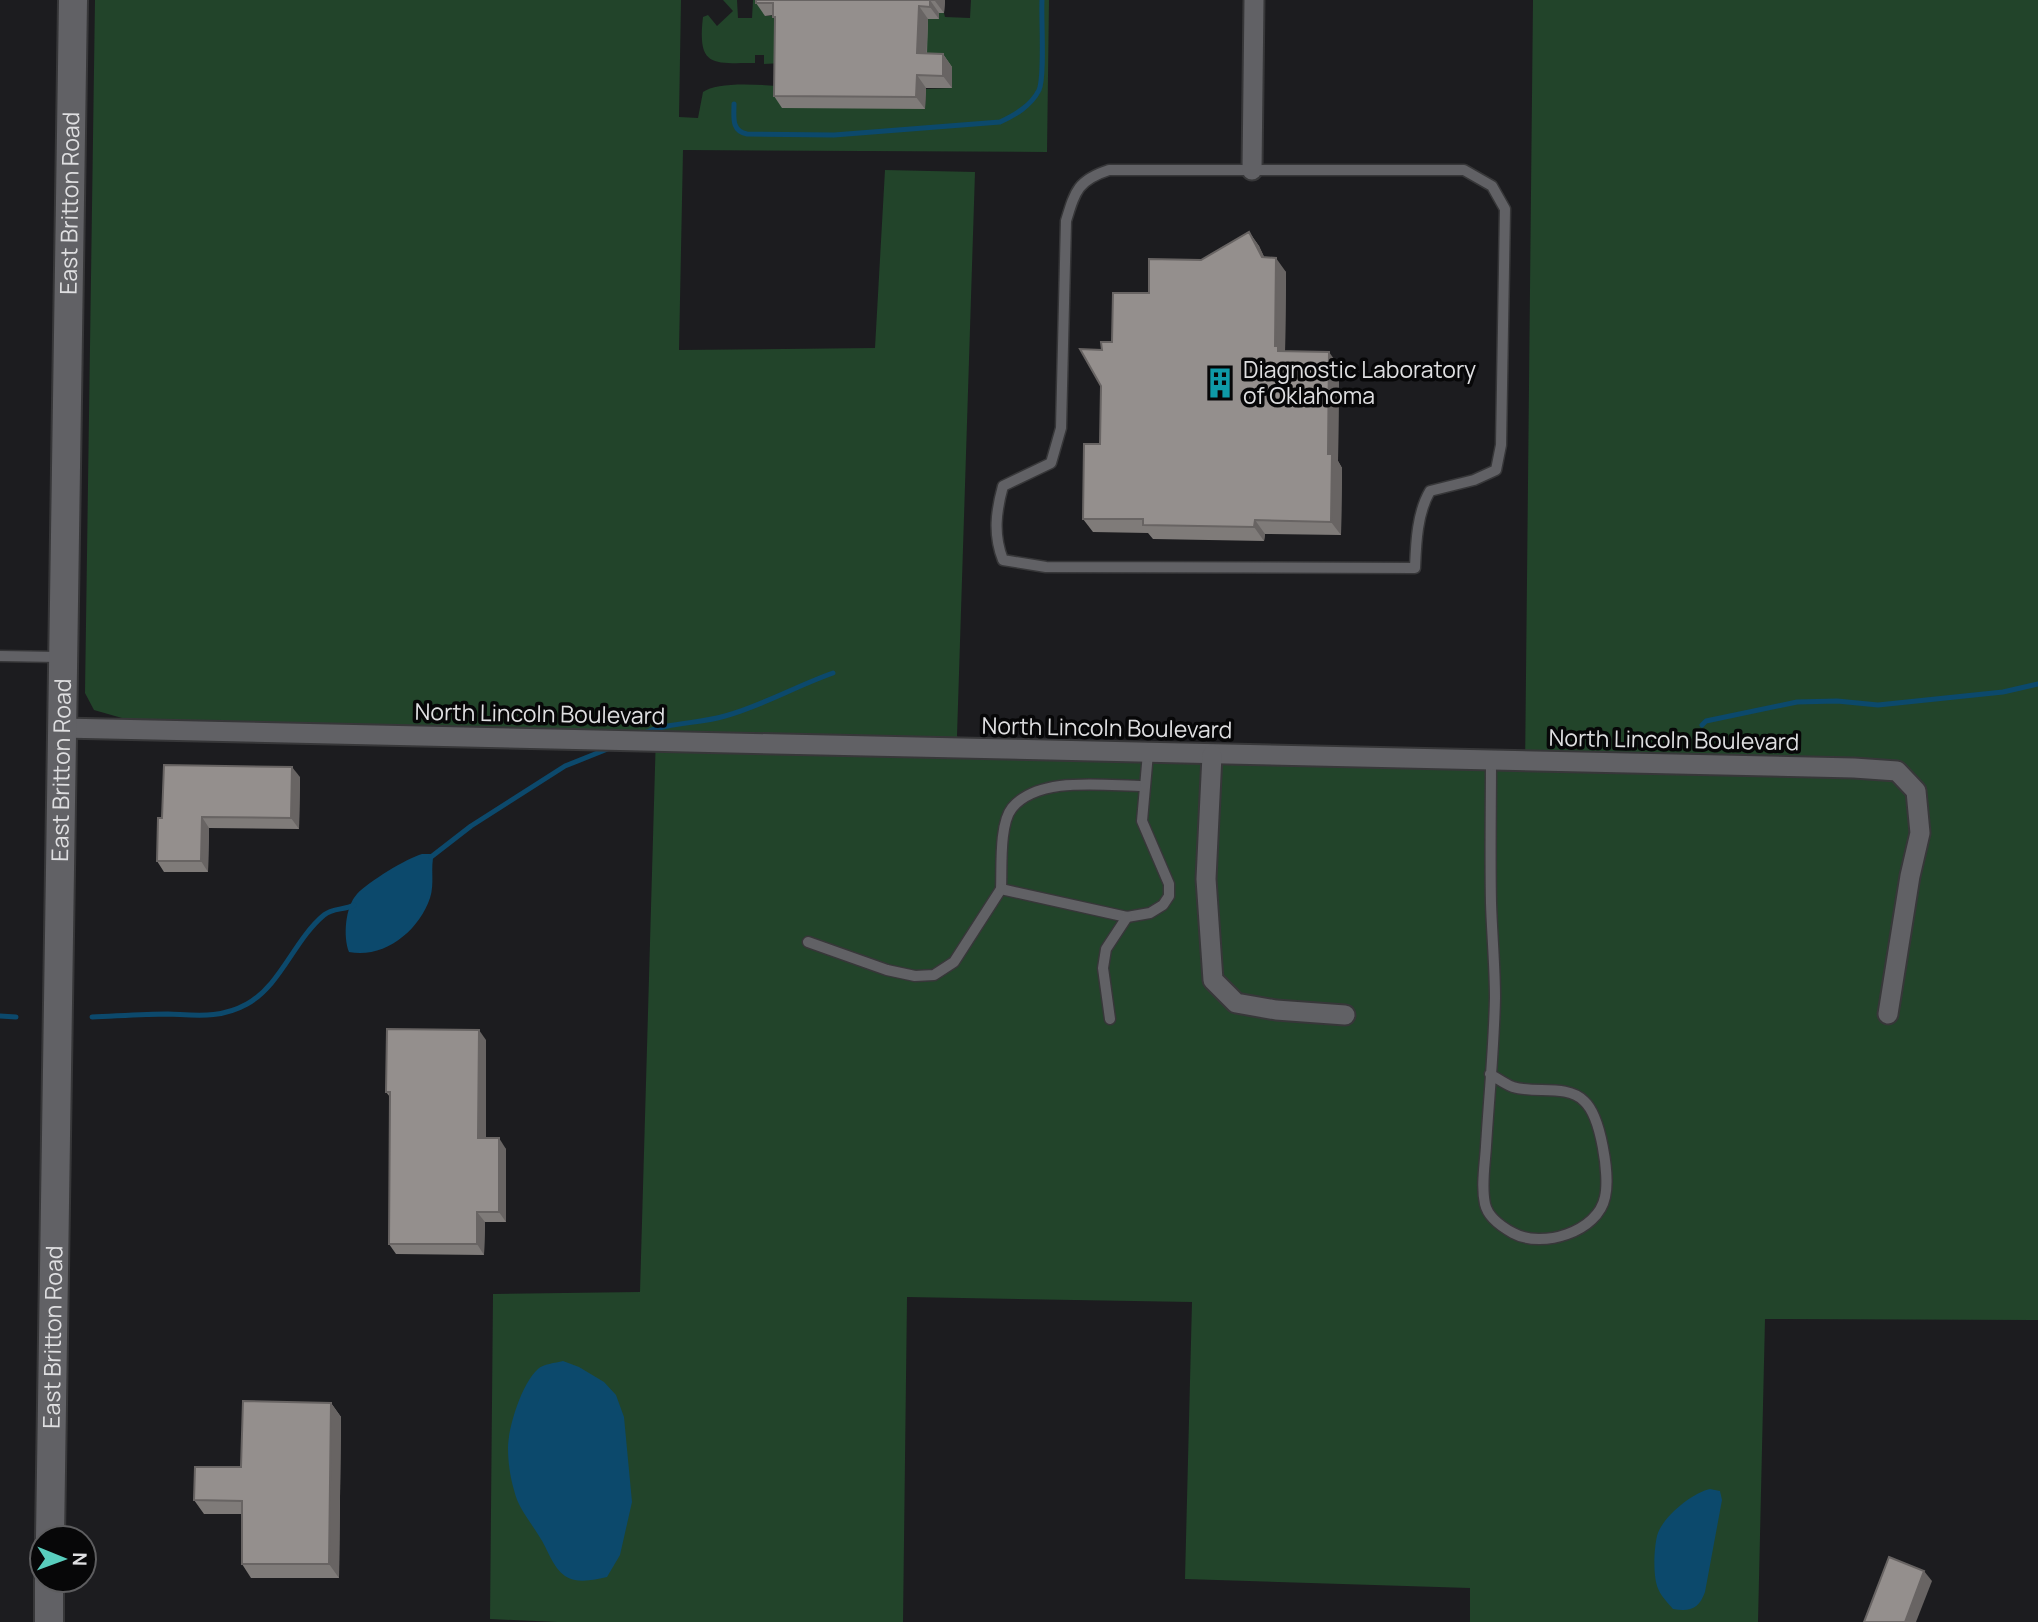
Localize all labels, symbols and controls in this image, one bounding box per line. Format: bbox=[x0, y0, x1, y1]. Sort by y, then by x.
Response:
street label: East Britton Road bbox=[52, 111, 86, 295]
place label: Diagnostic Laboratory of Oklahoma bbox=[1243, 353, 1476, 411]
building icon: Diagnostic Laboratory of Oklahoma bbox=[1203, 366, 1237, 400]
street label: East Britton Road bbox=[43, 678, 78, 862]
street label: North Lincoln Boulevard bbox=[414, 695, 666, 731]
street label: North Lincoln Boulevard bbox=[981, 709, 1233, 745]
street label: North Lincoln Boulevard bbox=[1548, 721, 1800, 757]
street label: East Britton Road bbox=[35, 1245, 69, 1429]
north arrow bbox=[28, 1524, 98, 1594]
text: N bbox=[67, 1552, 93, 1566]

